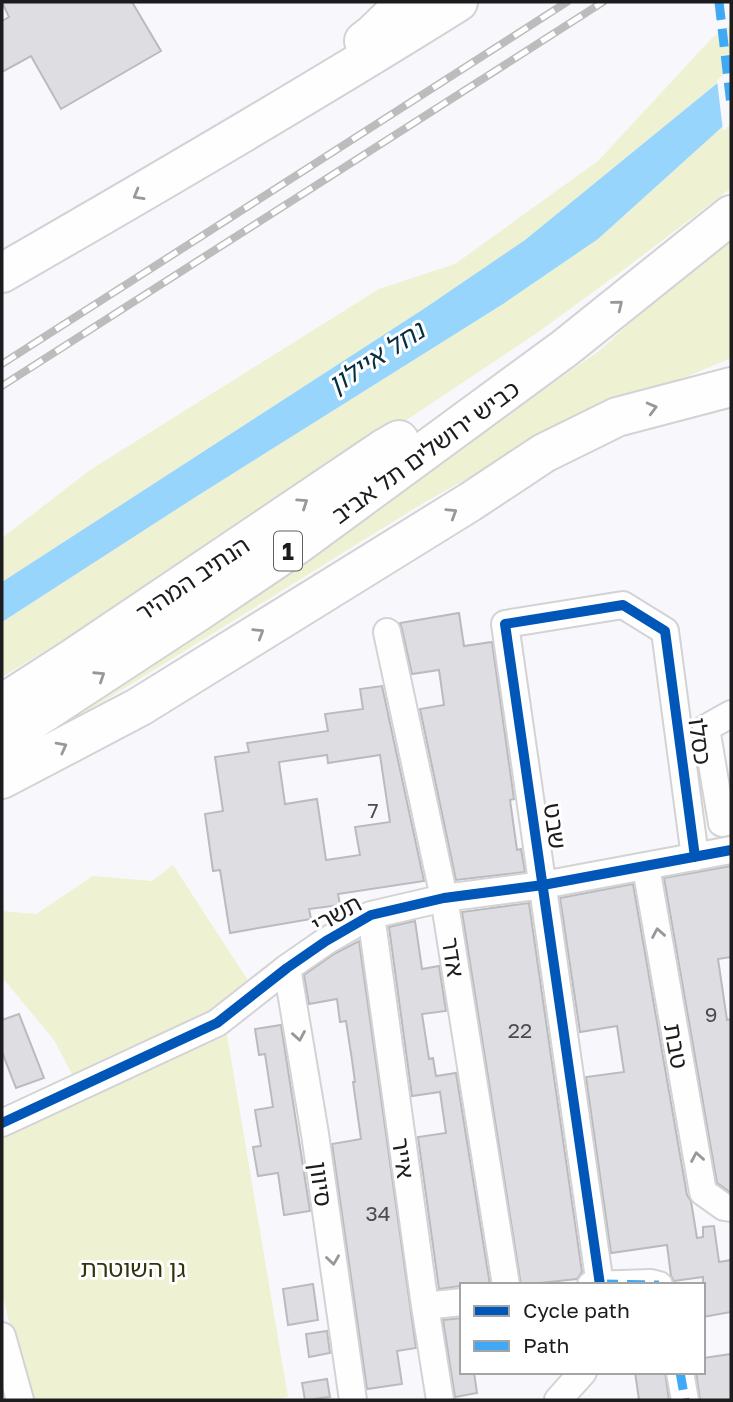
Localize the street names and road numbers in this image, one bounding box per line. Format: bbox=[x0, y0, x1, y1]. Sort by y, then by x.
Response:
street label: כביש ירושלים תל אביב bbox=[325, 373, 525, 529]
street label: הנתיב המהיר bbox=[130, 529, 254, 627]
road number: 1 bbox=[274, 531, 302, 570]
street label: כסלו bbox=[683, 716, 719, 766]
street label: שבט bbox=[538, 801, 574, 851]
street label: תשרי bbox=[306, 887, 366, 939]
street label: אדר bbox=[437, 935, 471, 979]
street label: טבת bbox=[659, 1021, 695, 1071]
street label: אייר bbox=[387, 1136, 421, 1180]
street label: סיוון bbox=[305, 1160, 339, 1208]

